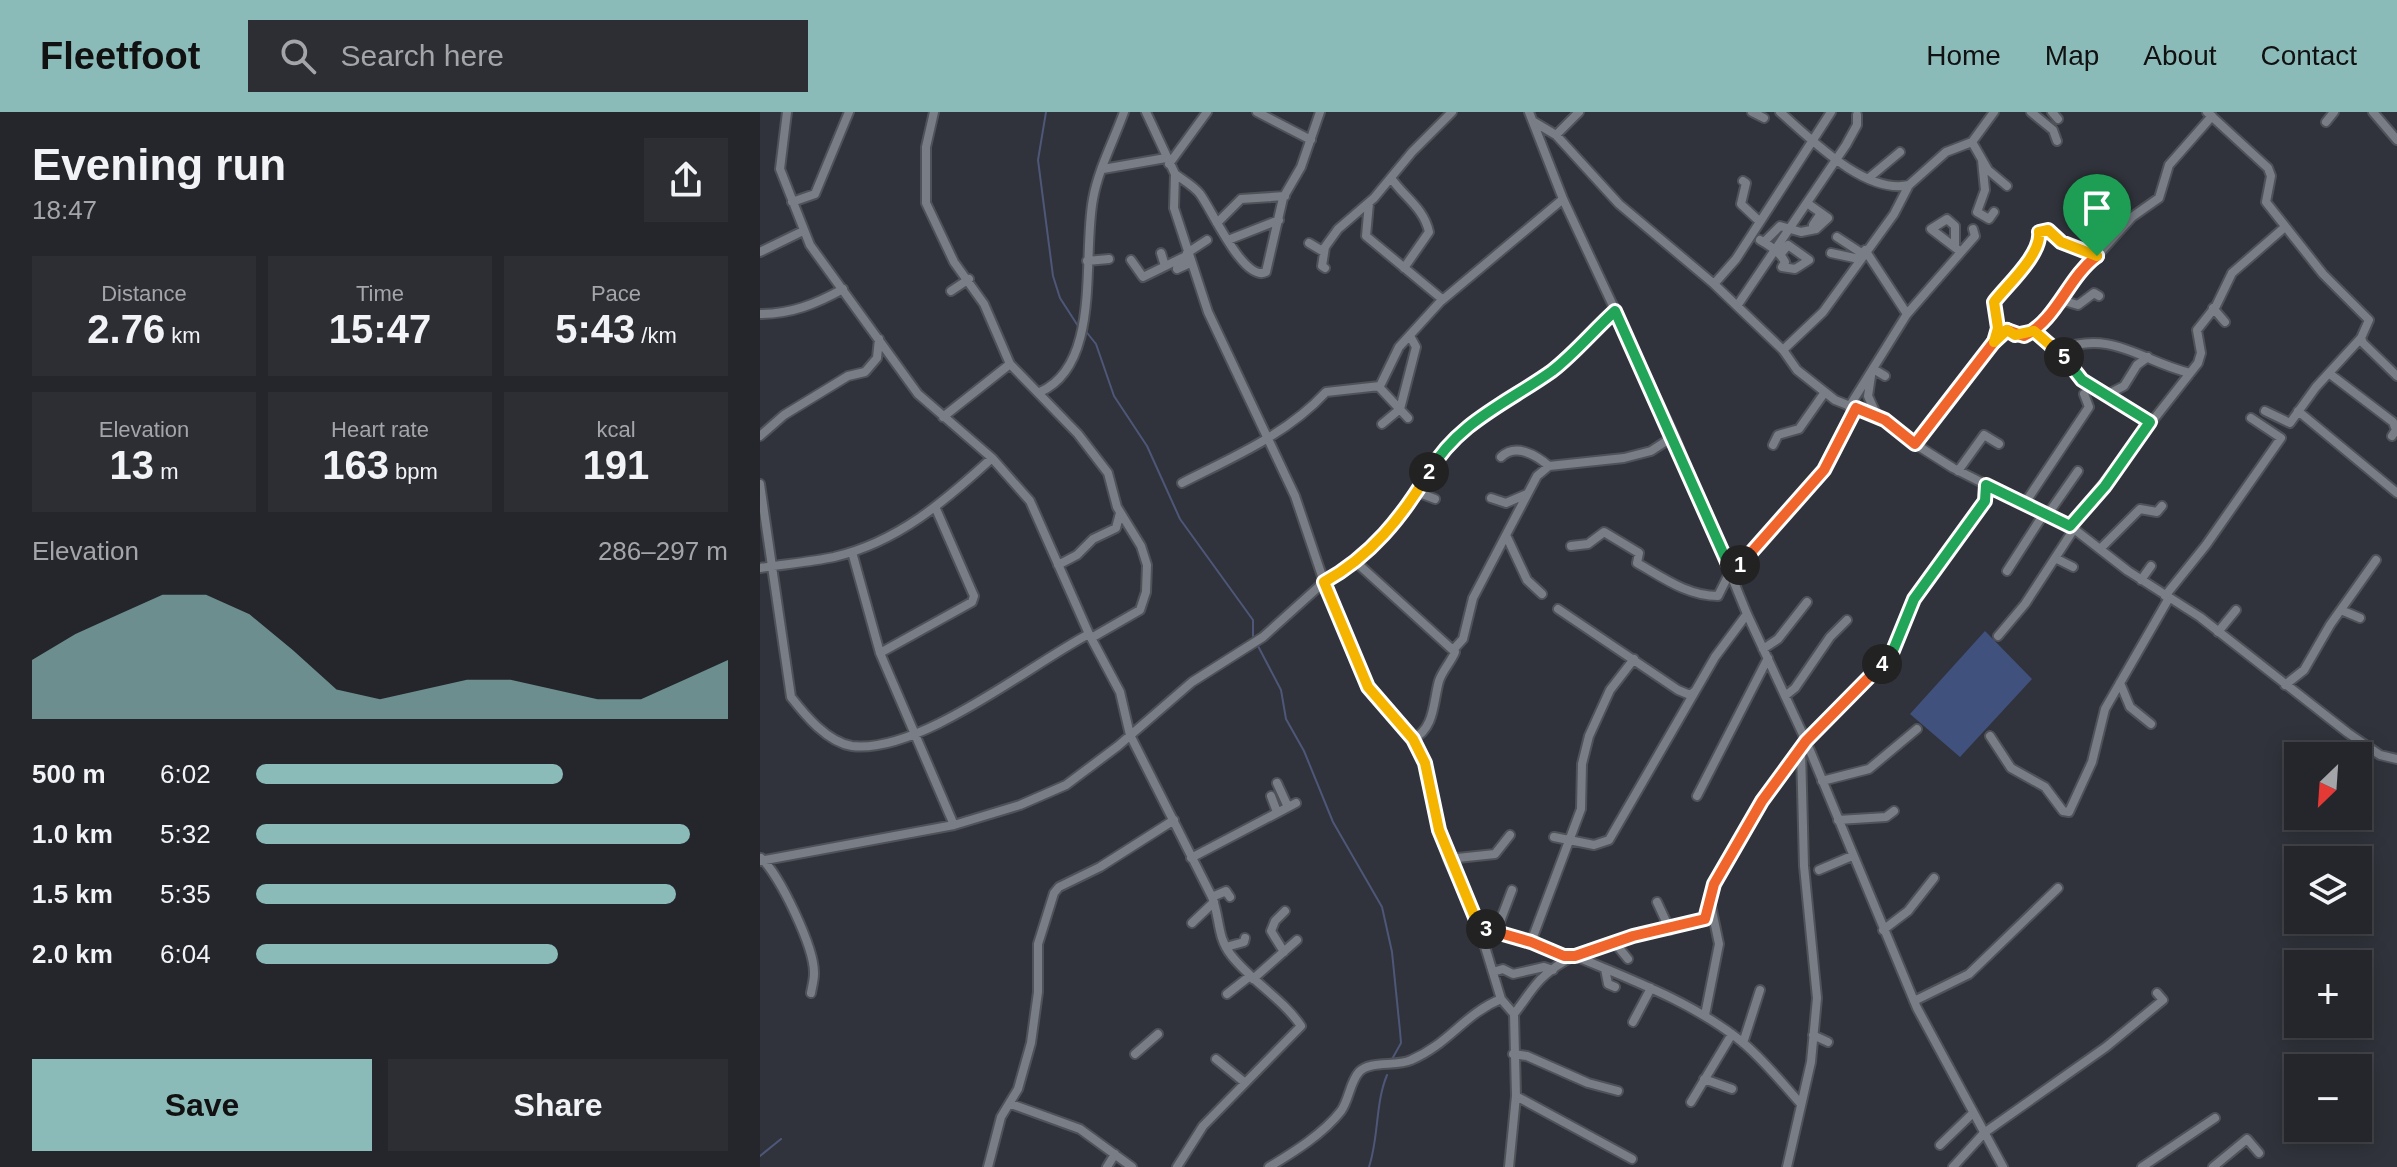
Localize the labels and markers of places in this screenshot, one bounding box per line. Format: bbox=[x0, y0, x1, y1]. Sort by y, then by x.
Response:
pin bbox=[2063, 174, 2131, 256]
pin: 5 bbox=[2044, 337, 2084, 377]
pin: 2 bbox=[1409, 452, 1449, 492]
pin: 1 bbox=[1720, 545, 1760, 585]
pin: 4 bbox=[1862, 644, 1902, 684]
pin: 3 bbox=[1466, 909, 1506, 949]

